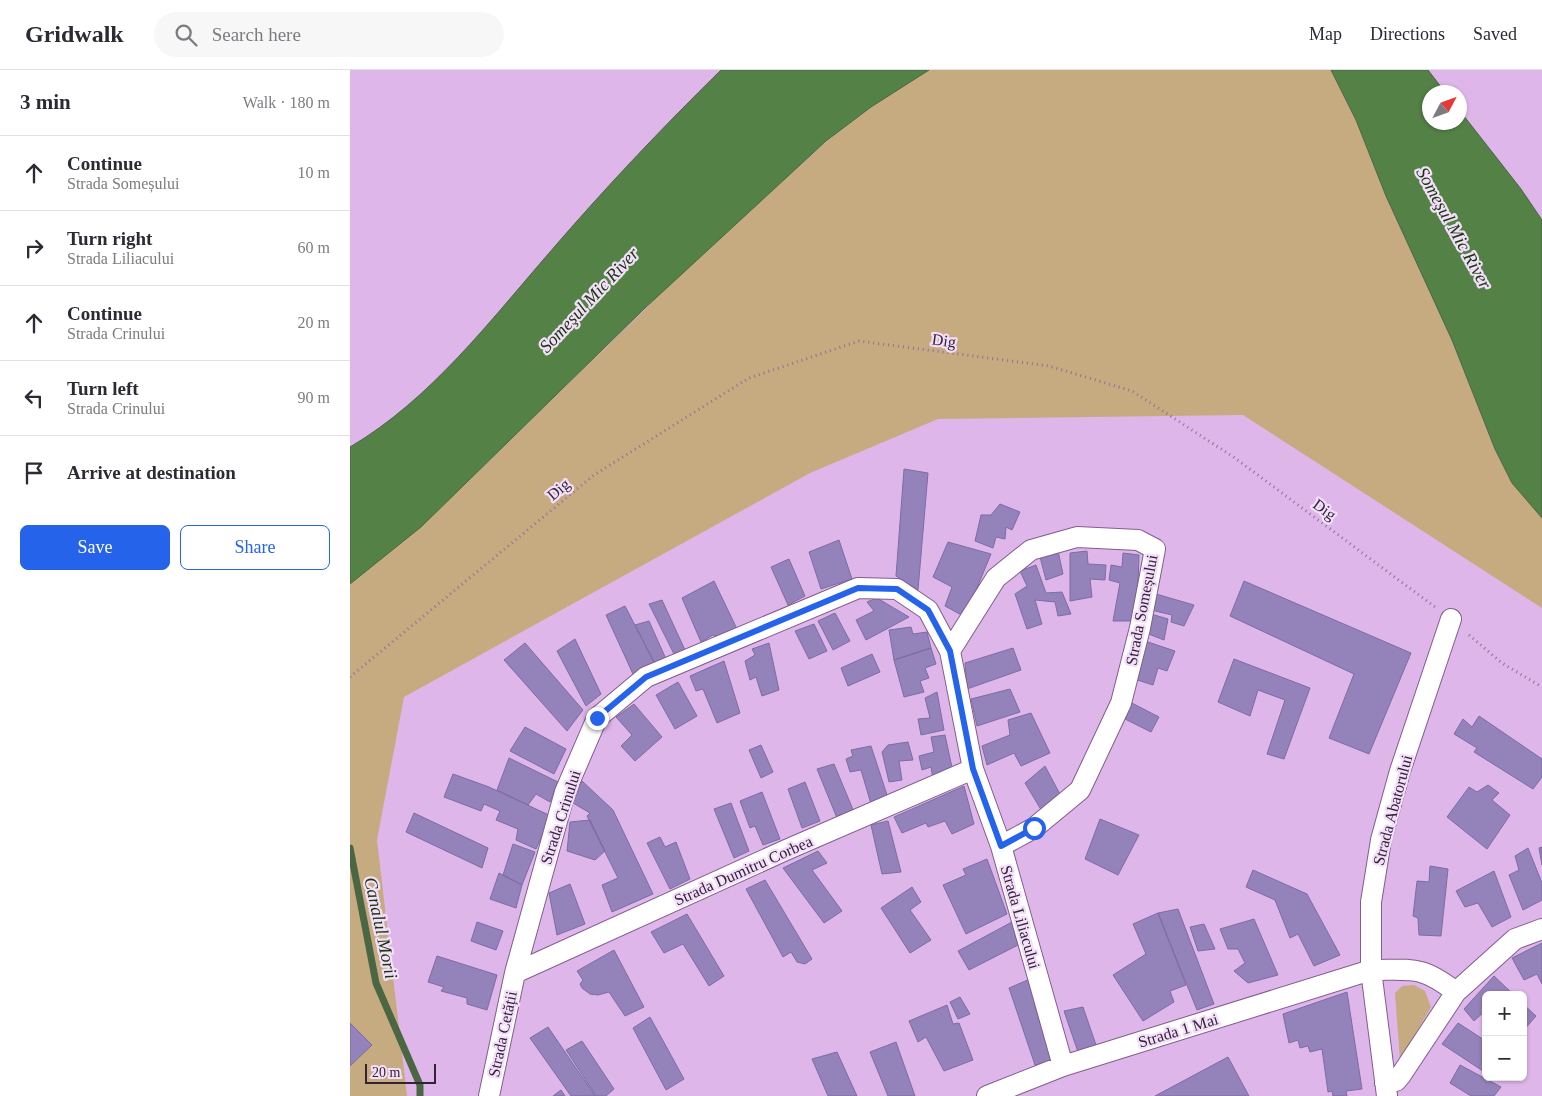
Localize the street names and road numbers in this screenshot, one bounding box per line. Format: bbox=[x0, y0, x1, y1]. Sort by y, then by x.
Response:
street label: Dig bbox=[931, 330, 957, 352]
street label: Dig bbox=[544, 475, 574, 504]
street label: Dig bbox=[1309, 495, 1339, 524]
street label: Strada Someșului bbox=[1122, 553, 1162, 667]
street label: Strada Abatorului bbox=[1370, 753, 1416, 867]
street label: Strada Crinului bbox=[537, 767, 584, 866]
street label: Strada Dumitru Corbea bbox=[672, 832, 815, 909]
street label: Strada Liliacului bbox=[998, 863, 1044, 971]
street label: Strada Cetății bbox=[485, 989, 521, 1079]
street label: Strada 1 Mai bbox=[1136, 1010, 1221, 1051]

